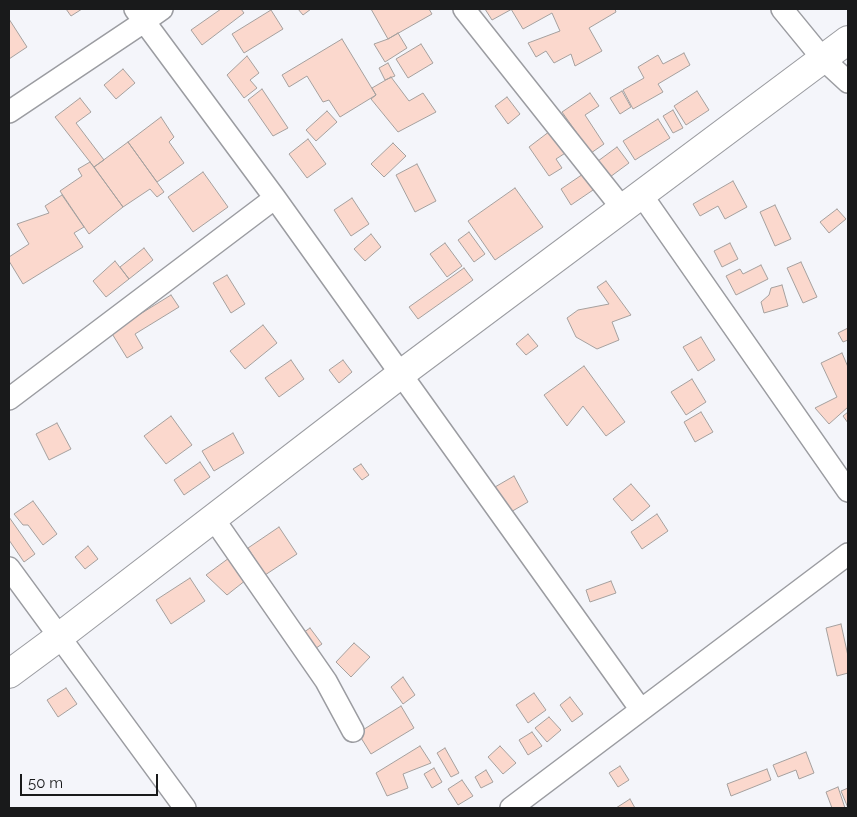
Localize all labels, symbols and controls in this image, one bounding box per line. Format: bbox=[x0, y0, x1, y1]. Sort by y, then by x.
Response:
scale bar bbox=[22, 764, 160, 796]
text: 50 m bbox=[28, 774, 63, 792]

